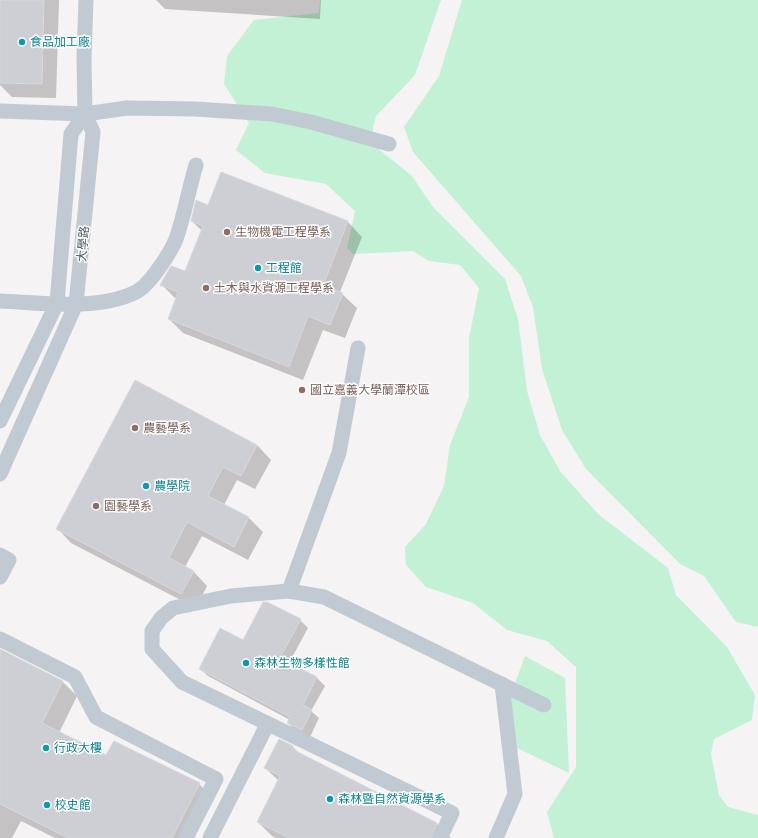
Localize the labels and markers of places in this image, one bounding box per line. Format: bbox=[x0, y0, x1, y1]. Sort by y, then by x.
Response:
place label: 食品加工廠 bbox=[30, 35, 90, 49]
marker: 食品加工廠 bbox=[17, 37, 27, 47]
place label: 生物機電工程學系 bbox=[235, 225, 331, 239]
marker: 生物機電工程學系 bbox=[222, 227, 232, 237]
place label: 工程館 bbox=[266, 261, 302, 275]
marker: 工程館 bbox=[253, 263, 263, 273]
place label: 土木與水資源工程學系 bbox=[214, 281, 334, 295]
marker: 土木與水資源工程學系 bbox=[201, 283, 211, 293]
place label: 國立嘉義大學蘭潭校區 bbox=[310, 383, 430, 397]
marker: 國立嘉義大學蘭潭校區 bbox=[297, 385, 307, 395]
place label: 農藝學系 bbox=[143, 421, 191, 435]
marker: 農藝學系 bbox=[130, 423, 140, 433]
place label: 農學院 bbox=[154, 479, 190, 493]
marker: 農學院 bbox=[141, 481, 151, 491]
place label: 園藝學系 bbox=[104, 499, 152, 513]
marker: 園藝學系 bbox=[91, 501, 101, 511]
place label: 森林生物多樣性館 bbox=[254, 656, 350, 670]
marker: 森林生物多樣性館 bbox=[241, 658, 251, 668]
place label: 行政大樓 bbox=[54, 741, 102, 755]
marker: 行政大樓 bbox=[41, 743, 51, 753]
place label: 森林暨自然資源學系 bbox=[338, 792, 446, 806]
marker: 森林暨自然資源學系 bbox=[325, 794, 335, 804]
place label: 校史館 bbox=[55, 798, 91, 812]
marker: 校史館 bbox=[42, 800, 52, 810]

